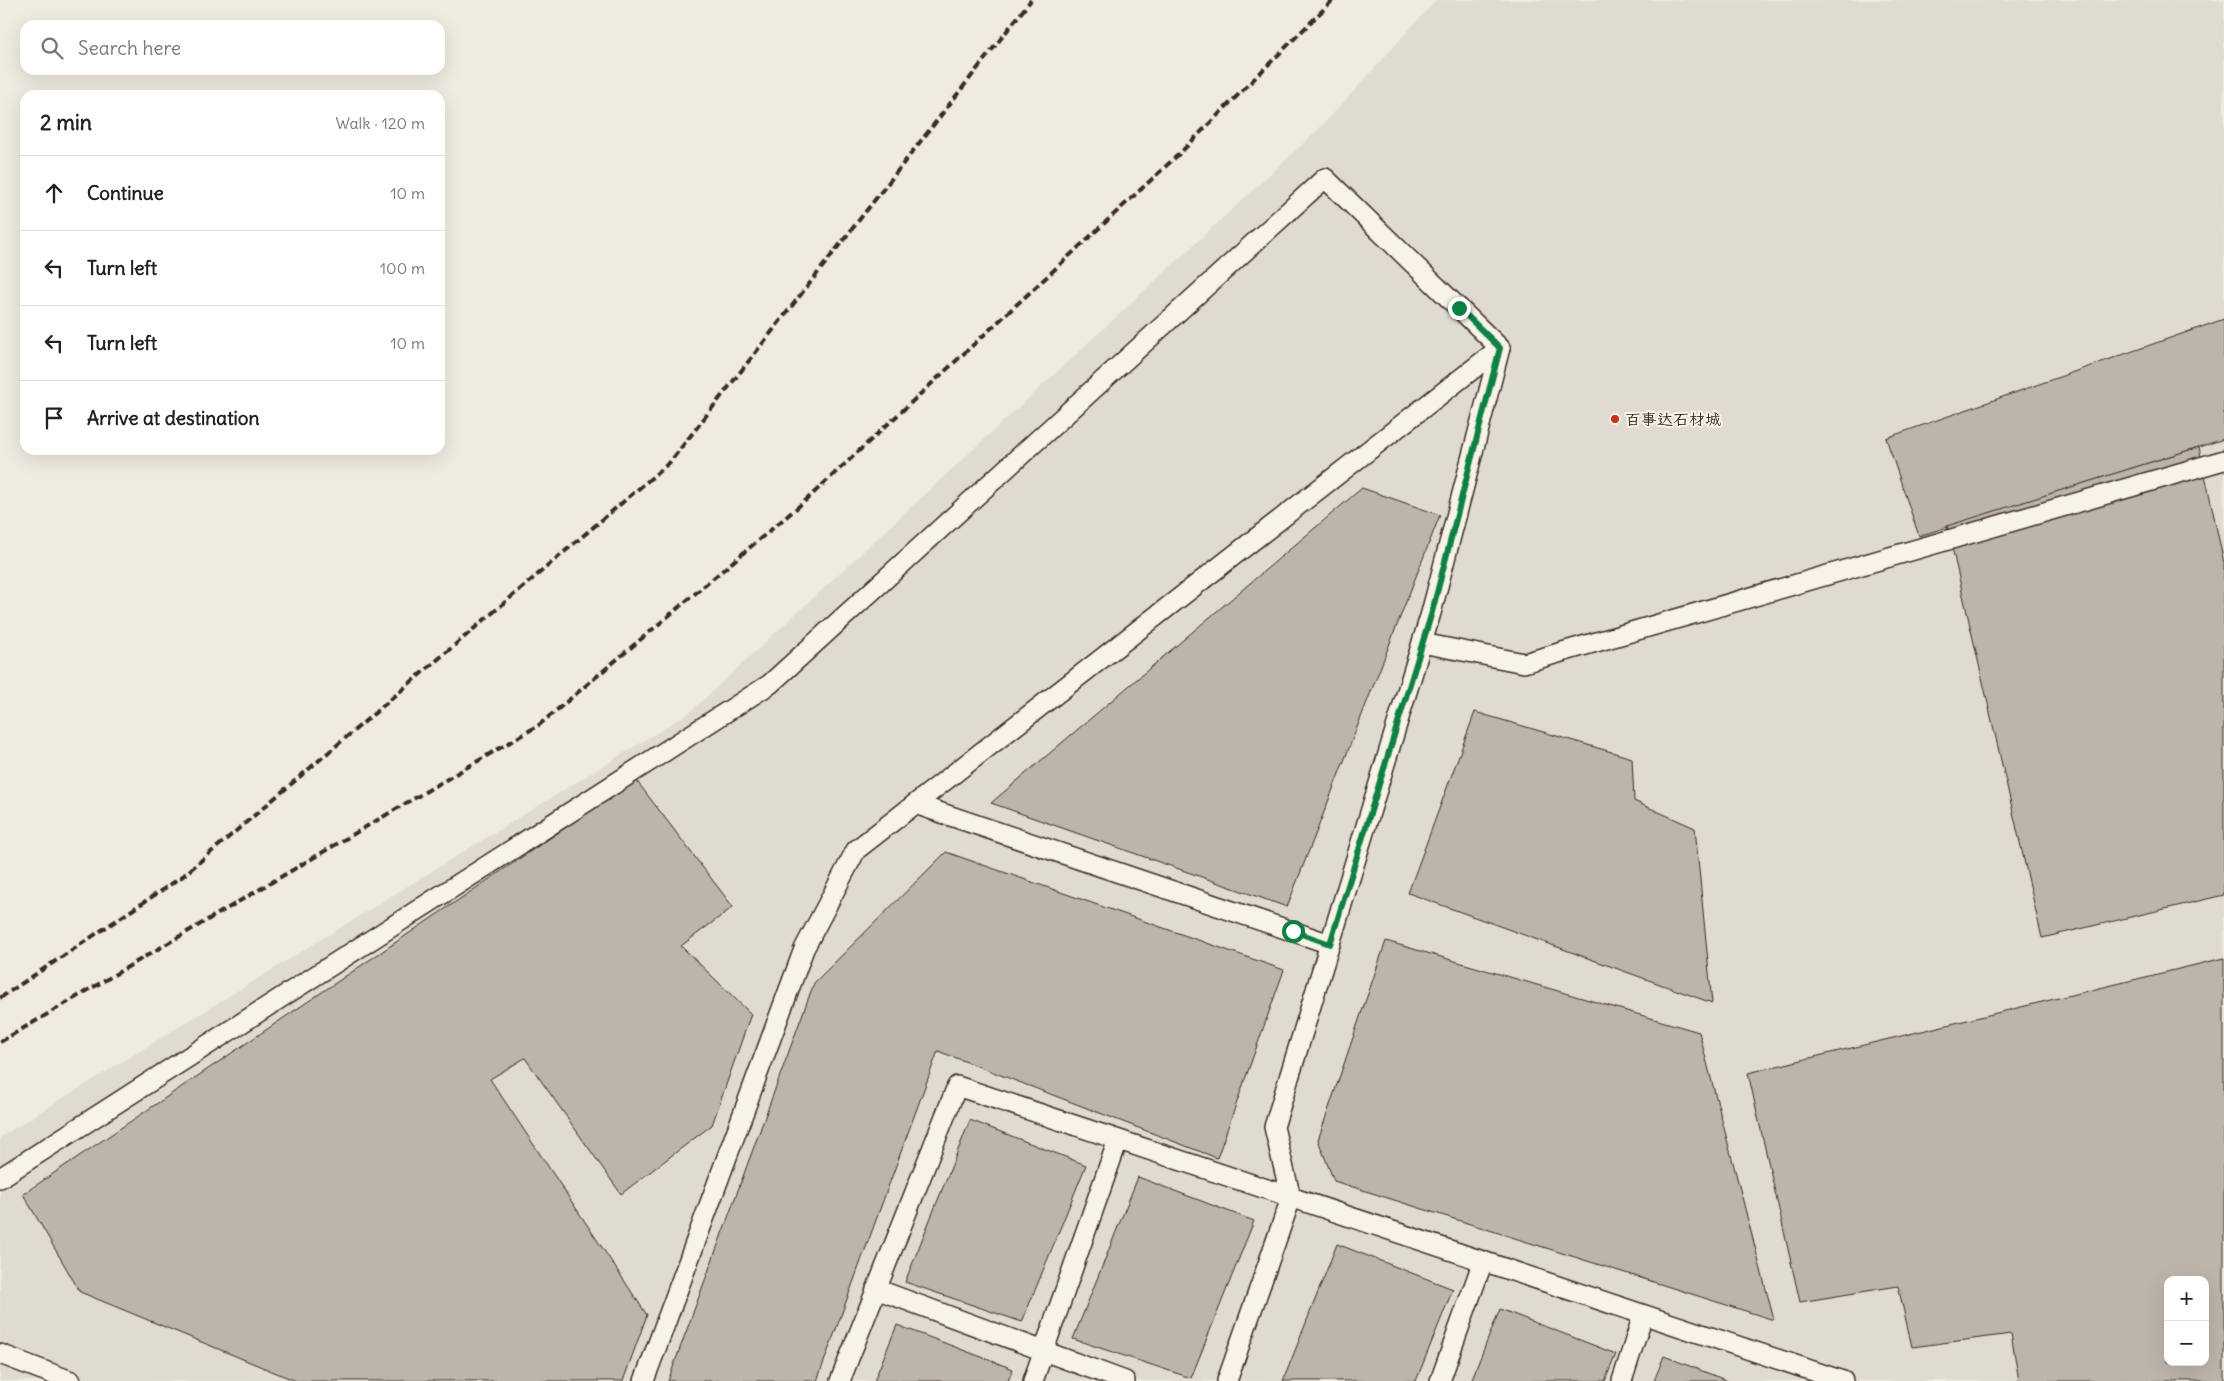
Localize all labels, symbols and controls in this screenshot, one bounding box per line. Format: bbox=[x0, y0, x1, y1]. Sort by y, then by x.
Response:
search box bbox=[20, 20, 445, 75]
icon: search bbox=[38, 34, 66, 62]
text: Search here bbox=[78, 36, 181, 60]
text: 2 min bbox=[40, 109, 92, 136]
text: Walk · 120 m bbox=[335, 113, 425, 133]
icon: ahead bbox=[40, 179, 68, 207]
text: Continue bbox=[87, 181, 164, 205]
text: 10 m bbox=[390, 183, 425, 203]
icon: left bbox=[40, 254, 68, 282]
text: Turn left bbox=[87, 256, 157, 280]
text: 100 m bbox=[380, 258, 425, 278]
route end bbox=[1448, 297, 1471, 320]
icon: left bbox=[40, 329, 68, 357]
text: Turn left bbox=[87, 331, 157, 355]
text: 10 m bbox=[390, 333, 425, 353]
icon: arrive bbox=[40, 404, 68, 432]
text: Arrive at destination bbox=[87, 406, 260, 430]
place label: 百事达石材城 bbox=[1625, 409, 1721, 429]
marker: 百事达石材城 bbox=[1609, 413, 1621, 425]
route start bbox=[1282, 920, 1305, 943]
map controls bbox=[2164, 1276, 2209, 1366]
button: + bbox=[2164, 1276, 2209, 1321]
button: − bbox=[2164, 1321, 2209, 1366]

